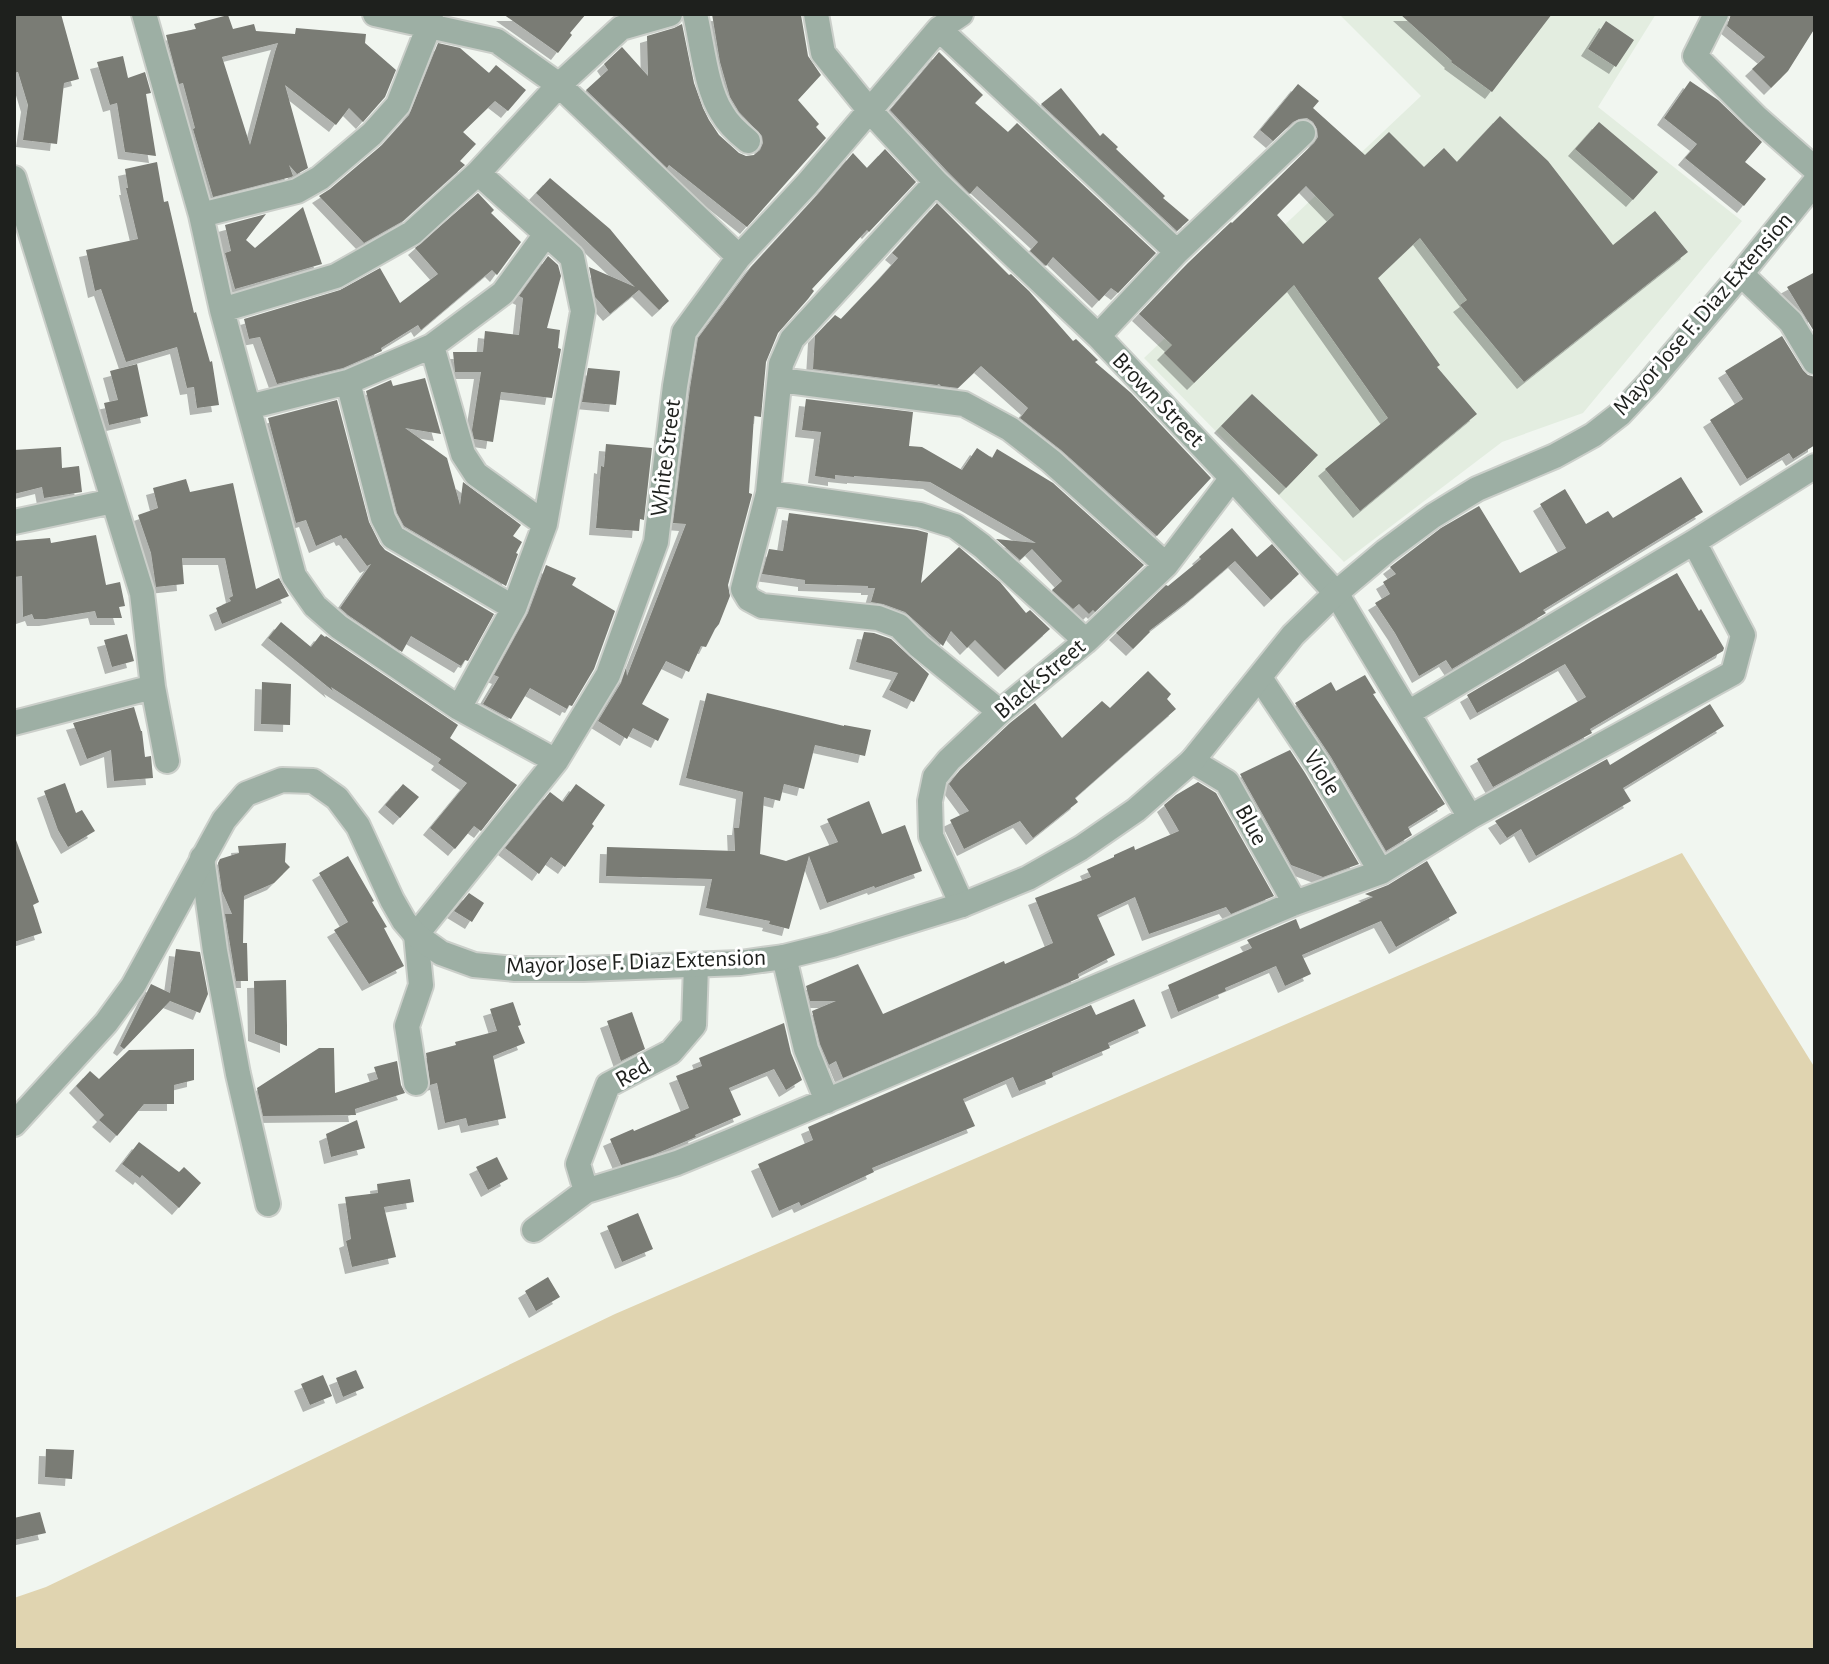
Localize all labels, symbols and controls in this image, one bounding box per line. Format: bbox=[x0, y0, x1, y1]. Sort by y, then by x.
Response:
street label: Mayor Jose F. Diaz Extension bbox=[1609, 208, 1797, 420]
street label: Brown Street bbox=[1107, 348, 1209, 452]
street label: White Street bbox=[647, 397, 685, 518]
street label: Black Street bbox=[990, 634, 1090, 724]
street label: Viole bbox=[1299, 746, 1345, 800]
street label: Blue bbox=[1230, 801, 1272, 849]
street label: Mayor Jose F. Diaz Extension bbox=[505, 945, 767, 979]
street label: Red bbox=[611, 1054, 655, 1092]

